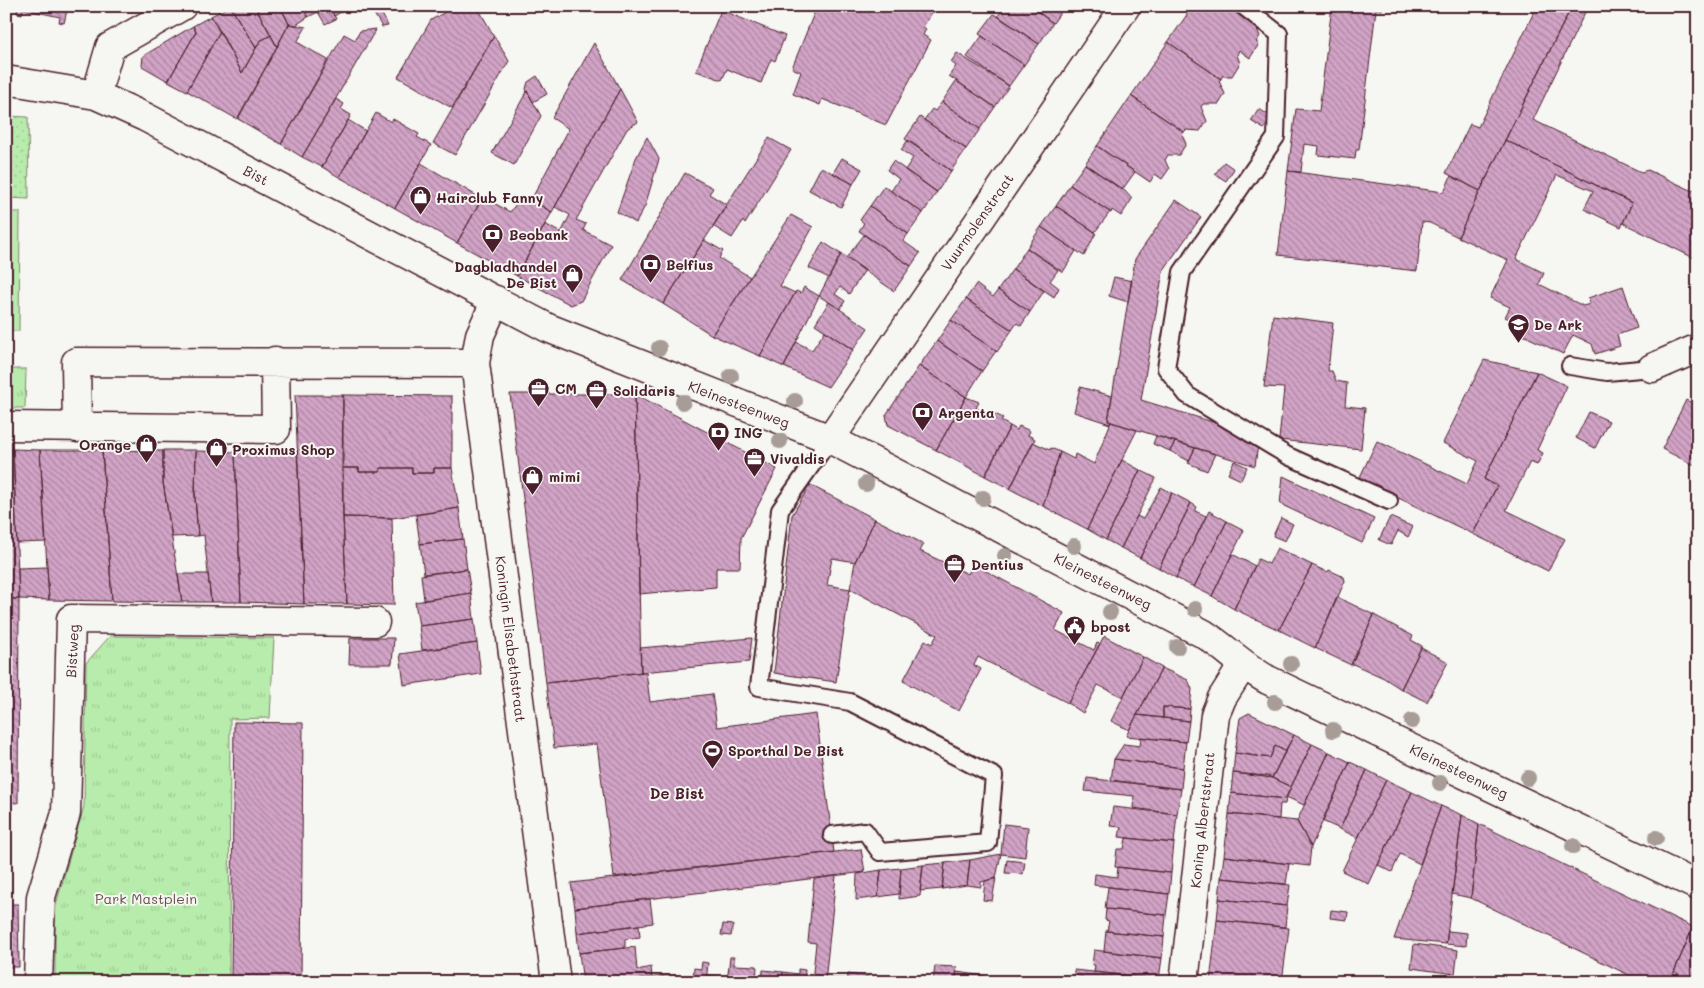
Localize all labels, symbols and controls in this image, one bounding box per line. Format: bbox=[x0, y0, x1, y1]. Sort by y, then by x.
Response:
street label: Bist bbox=[240, 161, 272, 189]
street label: Vuurmolenstraat bbox=[936, 170, 1018, 274]
shop icon: Hairclub Fanny bbox=[408, 185, 432, 216]
place label: Hairclub Fanny bbox=[436, 188, 544, 207]
bank icon: Beobank bbox=[481, 222, 505, 253]
place label: Beobank bbox=[509, 225, 568, 244]
bank icon: Belfius bbox=[638, 252, 662, 283]
place label: Belfius bbox=[666, 255, 713, 274]
place label: Dagbladhandel De Bist bbox=[454, 257, 557, 292]
shop icon: Dagbladhandel De Bist bbox=[561, 262, 585, 293]
school or university icon: De Ark bbox=[1506, 312, 1530, 343]
place label: De Ark bbox=[1534, 315, 1582, 334]
office icon: CM bbox=[527, 376, 551, 407]
street label: Kleinesteenweg bbox=[686, 376, 792, 432]
office icon: Solidaris bbox=[585, 378, 609, 409]
place label: CM bbox=[555, 379, 577, 398]
place label: Solidaris bbox=[613, 381, 675, 400]
bank icon: Argenta bbox=[910, 400, 934, 431]
place label: Argenta bbox=[938, 403, 995, 422]
bank icon: ING bbox=[706, 420, 730, 451]
place label: ING bbox=[734, 423, 763, 442]
shop icon: Orange bbox=[135, 432, 159, 463]
place label: Orange bbox=[79, 435, 131, 454]
shop icon: Proximus Shop bbox=[204, 437, 228, 468]
place label: Proximus Shop bbox=[232, 440, 335, 459]
office icon: Vivaldis bbox=[742, 446, 766, 477]
place label: Vivaldis bbox=[770, 449, 825, 468]
shop icon: mimi bbox=[521, 464, 545, 495]
place label: mimi bbox=[549, 467, 581, 486]
street label: Kleinesteenweg bbox=[1051, 548, 1155, 614]
office icon: Dentius bbox=[943, 552, 967, 583]
street label: Koningin Elisabethstraat bbox=[491, 555, 531, 723]
place label: Dentius bbox=[971, 555, 1023, 574]
public building icon: bpost bbox=[1063, 614, 1087, 645]
place label: bpost bbox=[1091, 617, 1131, 636]
street label: Bistweg bbox=[61, 624, 83, 678]
sports icon: Sporthal De Bist bbox=[700, 738, 724, 769]
street label: Kleinesteenweg bbox=[1407, 739, 1511, 803]
place label: Sporthal De Bist bbox=[728, 741, 844, 760]
street label: Koning Albertstraat bbox=[1185, 751, 1219, 889]
district label: De Bist bbox=[650, 783, 705, 803]
park label: Park Mastplein bbox=[95, 889, 197, 908]

